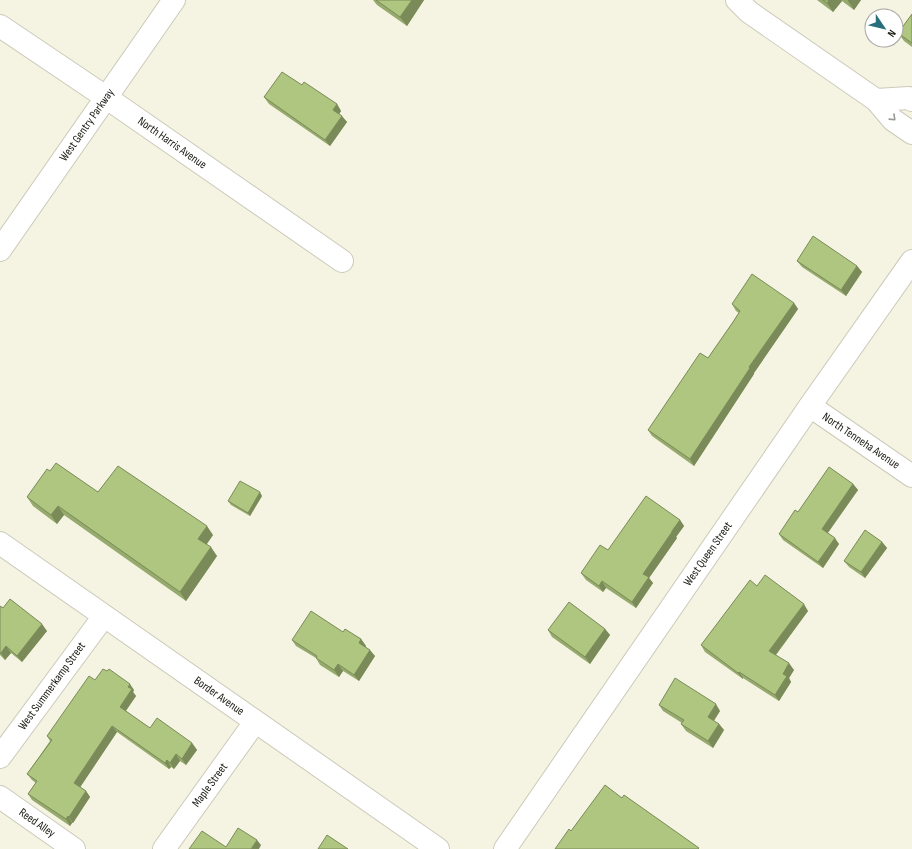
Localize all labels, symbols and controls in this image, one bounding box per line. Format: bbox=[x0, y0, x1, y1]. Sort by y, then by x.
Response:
north arrow bbox=[864, 8, 904, 48]
text: N bbox=[885, 27, 899, 40]
street label: West Gentry Parkway bbox=[56, 85, 118, 164]
one-way arrow bbox=[888, 113, 896, 121]
street label: North Harris Avenue bbox=[135, 114, 210, 172]
street label: North Tenneha Avenue bbox=[819, 410, 903, 473]
street label: West Queen Street bbox=[680, 519, 736, 589]
street label: West Summerkamp Street bbox=[15, 639, 89, 733]
street label: Border Avenue bbox=[191, 673, 247, 719]
street label: Maple Street bbox=[189, 760, 231, 810]
street label: Reed Alley bbox=[16, 805, 58, 841]

